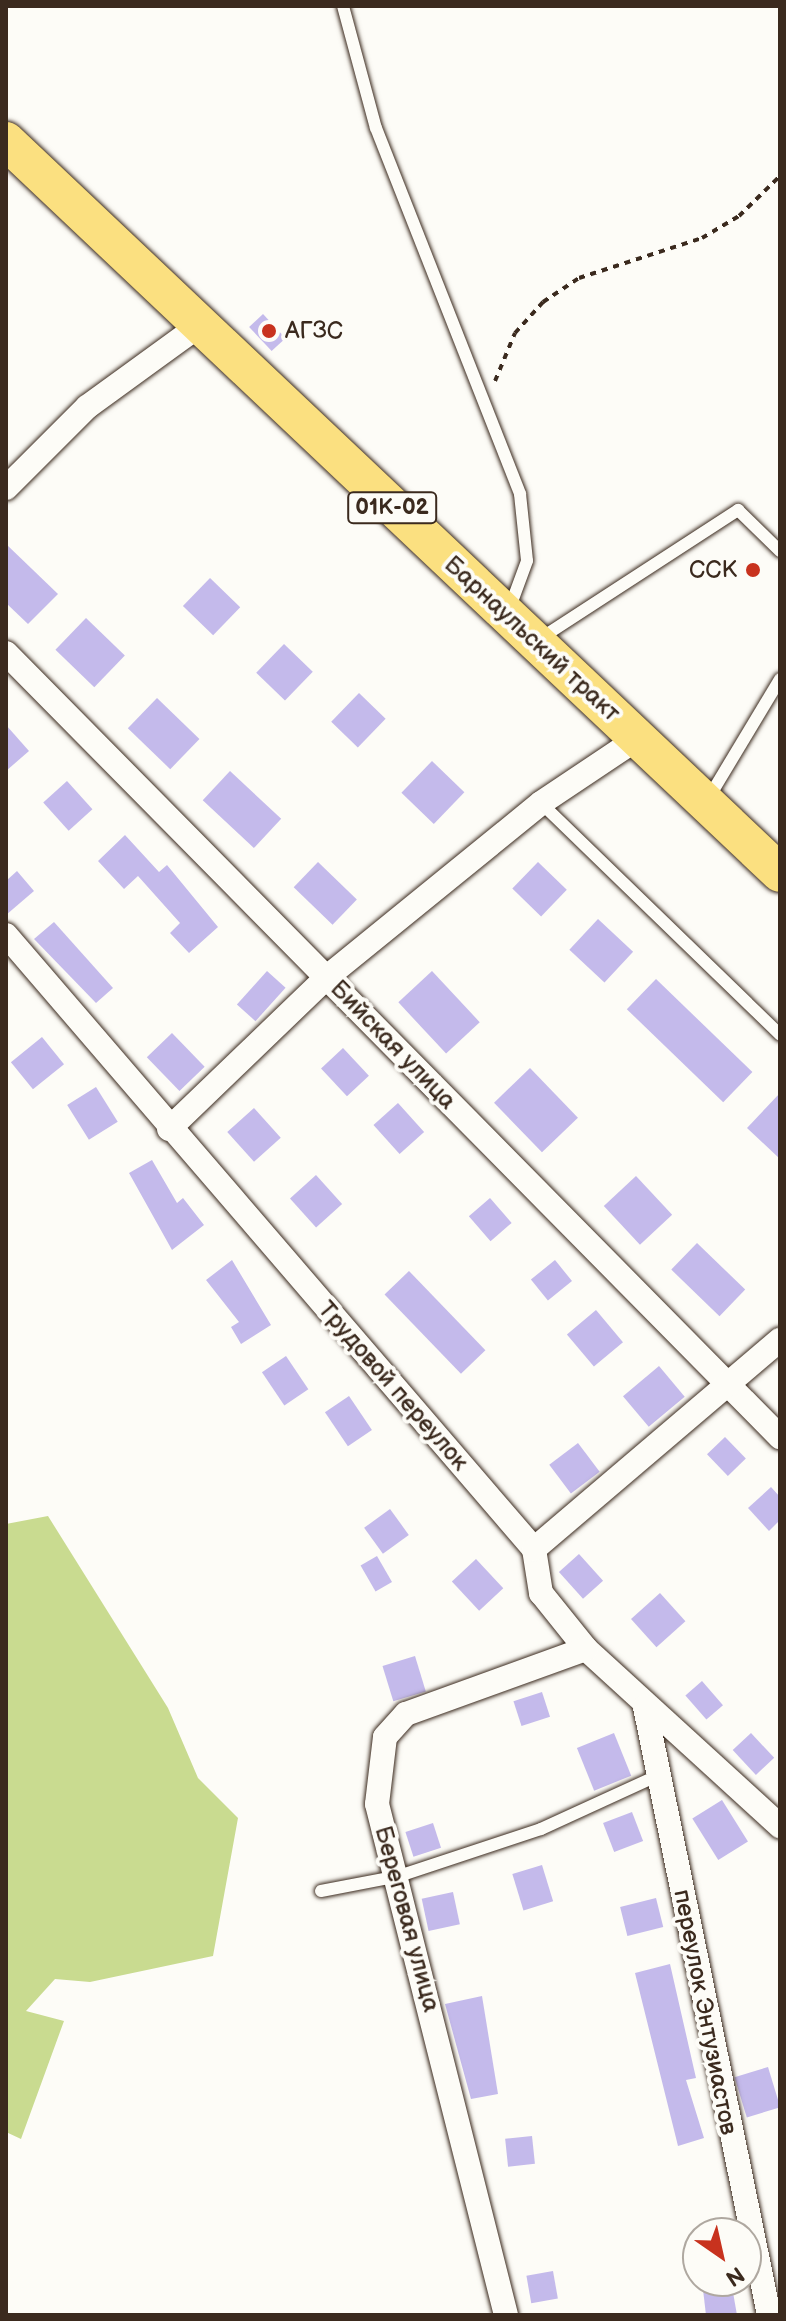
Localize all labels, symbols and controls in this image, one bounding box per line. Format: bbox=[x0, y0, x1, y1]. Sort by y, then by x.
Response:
place label: АГЗС bbox=[285, 317, 343, 345]
marker: АГЗС bbox=[260, 322, 278, 340]
road number: 01К-02 bbox=[346, 490, 438, 526]
street label: Барнаульский тракт bbox=[438, 550, 626, 728]
place label: ССК bbox=[689, 556, 737, 584]
marker: ССК bbox=[744, 561, 762, 579]
street label: Бийская улица bbox=[324, 974, 462, 1116]
street label: Трудовой переулок bbox=[312, 1295, 474, 1477]
street label: Береговая улица bbox=[368, 1823, 446, 2015]
street label: переулок Энтузиастов bbox=[667, 1887, 743, 2137]
north arrow bbox=[682, 2217, 762, 2297]
text: N bbox=[720, 2260, 749, 2291]

